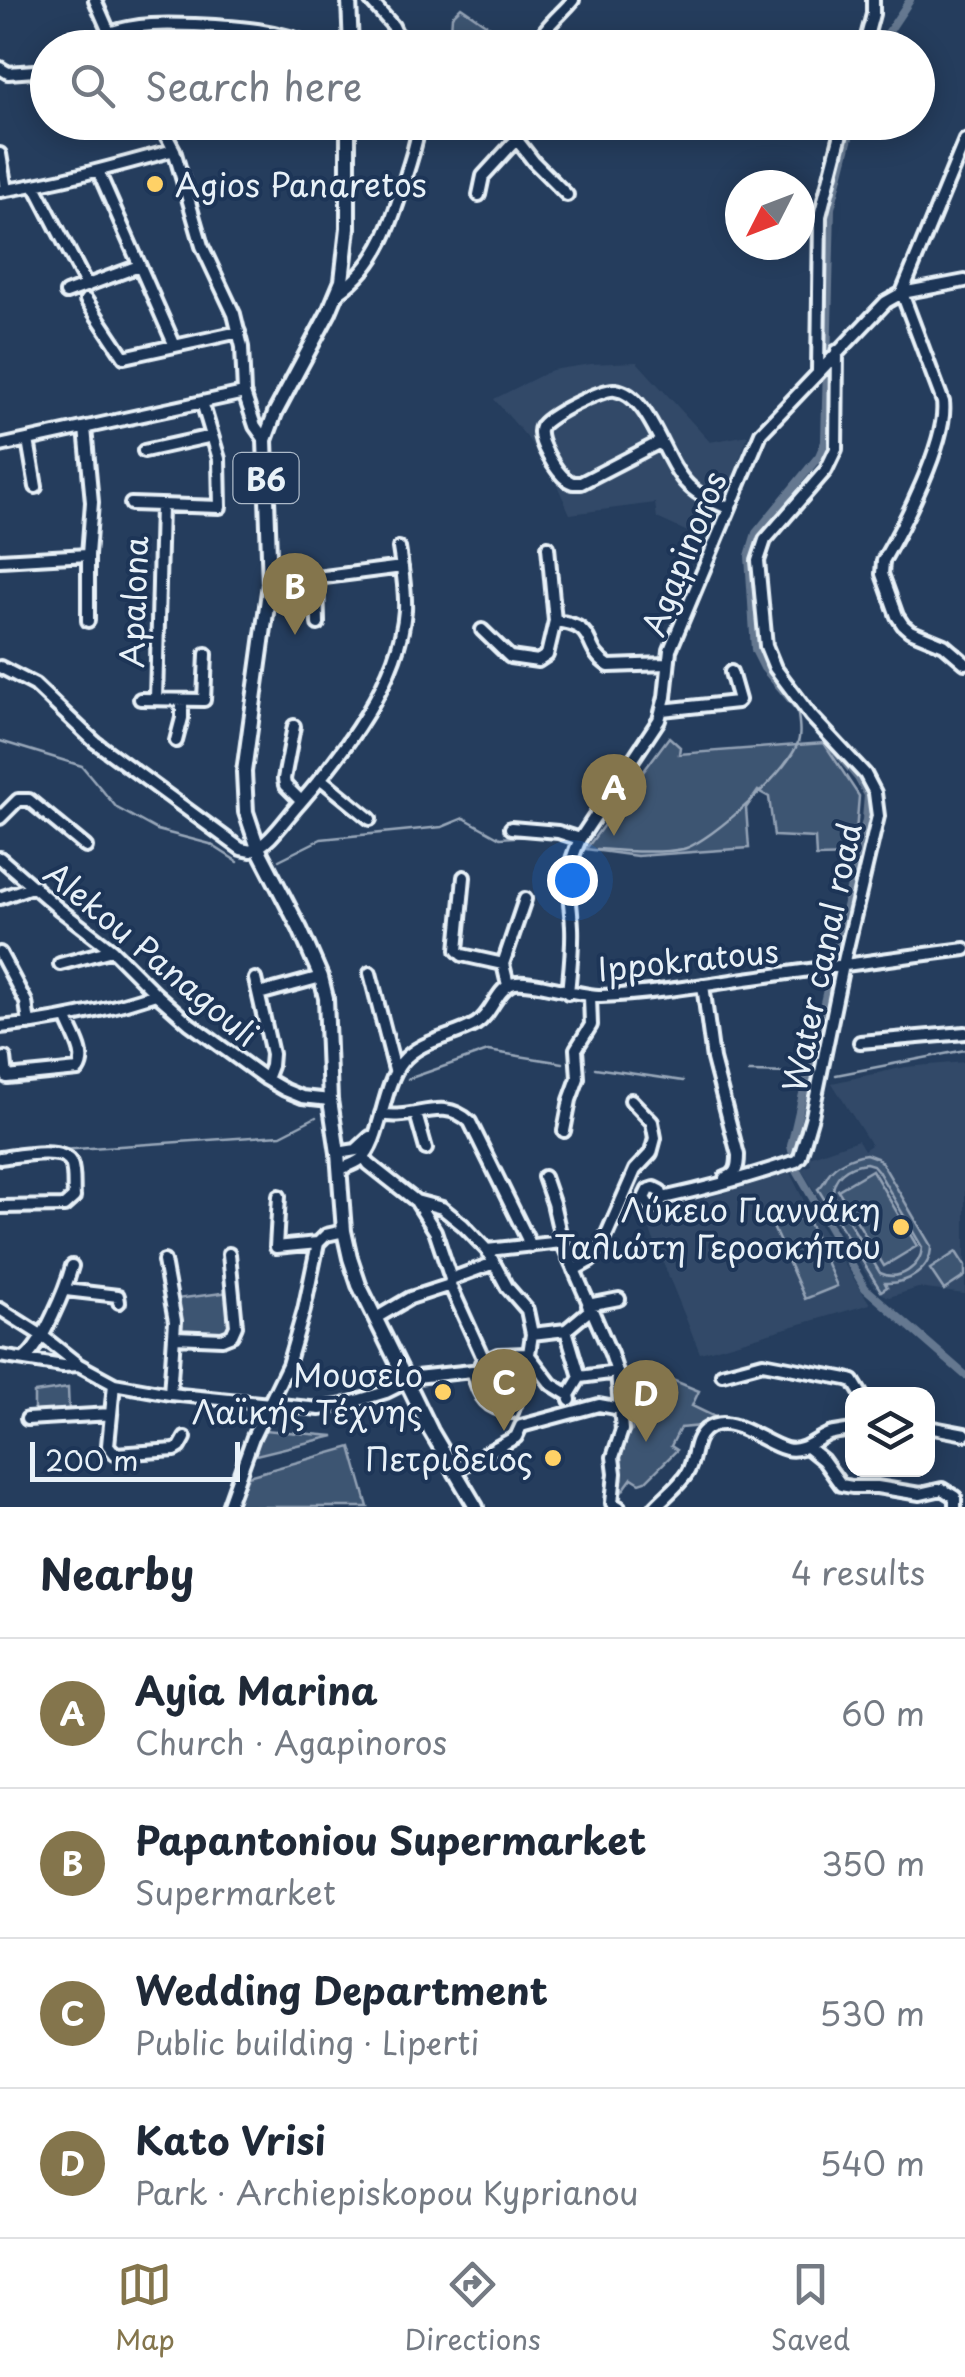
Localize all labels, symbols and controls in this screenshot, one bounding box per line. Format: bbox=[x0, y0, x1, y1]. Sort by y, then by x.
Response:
search box bbox=[30, 30, 935, 140]
text: Search here bbox=[145, 57, 362, 114]
icon: search bbox=[65, 58, 120, 113]
place label: Agios Panaretos bbox=[175, 160, 427, 208]
north arrow bbox=[725, 170, 815, 260]
marker: Agios Panaretos bbox=[144, 173, 166, 195]
road number: B6 bbox=[234, 453, 298, 503]
street label: Agapinoros bbox=[628, 463, 738, 643]
street label: Apalona bbox=[107, 535, 159, 669]
pin: B bbox=[262, 552, 328, 635]
pin: A bbox=[582, 754, 646, 836]
street label: Water canal road bbox=[769, 818, 873, 1096]
street label: Alekou Panagouli bbox=[34, 849, 270, 1057]
your location bbox=[547, 855, 598, 906]
street label: Ippokratous bbox=[595, 926, 781, 992]
place label: Λύκειο Γιαννάκη Ταλιώτη Γεροσκήπου bbox=[554, 1185, 881, 1270]
marker: Λύκειο Γιαννάκη Ταλιώτη Γεροσκήπου bbox=[890, 1216, 912, 1238]
pin: C bbox=[472, 1348, 536, 1431]
place label: Μουσείο Λαϊκής Τέχνης bbox=[192, 1350, 423, 1435]
pin: D bbox=[614, 1360, 678, 1442]
marker: Μουσείο Λαϊκής Τέχνης bbox=[432, 1381, 454, 1403]
map controls bbox=[845, 1387, 935, 1477]
button: layers bbox=[845, 1387, 935, 1477]
place label: Πετριδειος bbox=[365, 1434, 533, 1482]
scale bar bbox=[30, 1437, 240, 1482]
text: 200 m bbox=[45, 1438, 138, 1481]
marker: Πετριδειος bbox=[542, 1447, 564, 1469]
text: Nearby bbox=[40, 1541, 194, 1604]
text: 4 results bbox=[791, 1548, 925, 1596]
text: Ayia Marina bbox=[135, 1661, 377, 1718]
text: A bbox=[60, 1689, 85, 1737]
text: 60 m bbox=[841, 1689, 925, 1737]
text: Church · Agapinoros bbox=[135, 1718, 447, 1766]
text: Papantoniou Supermarket bbox=[135, 1811, 647, 1868]
text: B bbox=[62, 1839, 83, 1887]
text: 350 m bbox=[821, 1839, 925, 1887]
text: Supermarket bbox=[135, 1868, 336, 1916]
text: Wedding Department bbox=[135, 1961, 548, 2018]
text: C bbox=[60, 1989, 85, 2037]
text: 530 m bbox=[819, 1989, 925, 2037]
text: Public building · Liperti bbox=[135, 2018, 479, 2066]
text: Kato Vrisi bbox=[135, 2111, 326, 2168]
text: D bbox=[60, 2139, 85, 2187]
text: 540 m bbox=[820, 2139, 925, 2187]
text: Park · Archiepiskopou Kyprianou bbox=[135, 2168, 639, 2216]
tab: Map bbox=[115, 2257, 175, 2360]
tab: Directions bbox=[405, 2257, 541, 2360]
tab: Saved bbox=[771, 2257, 850, 2360]

